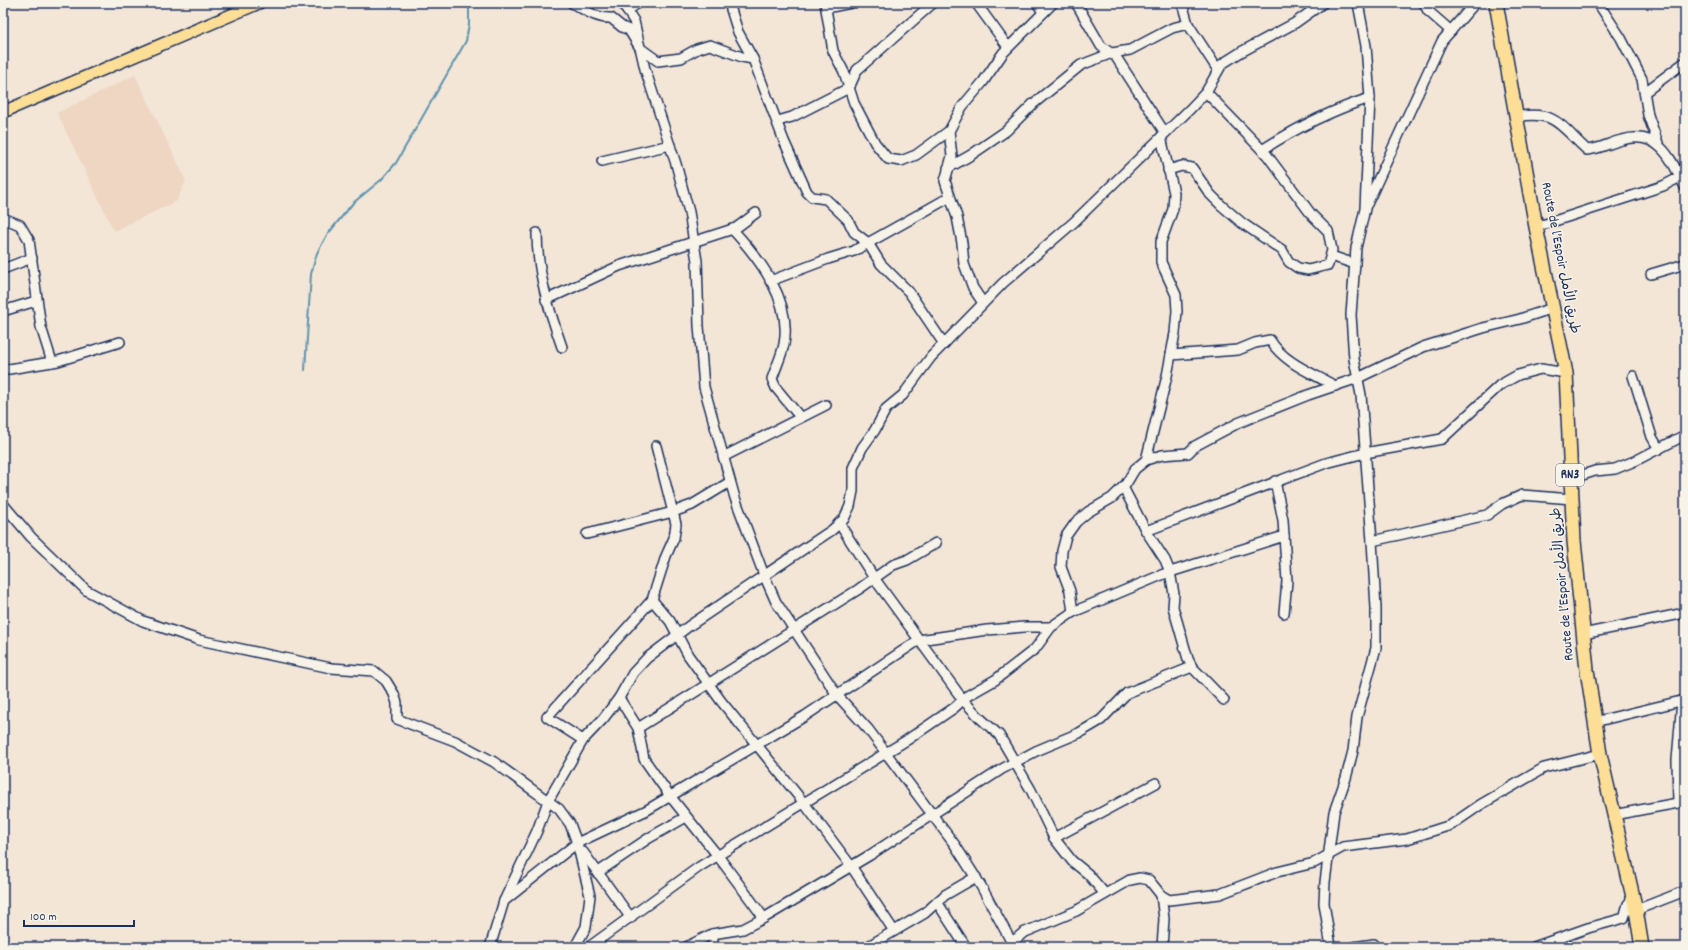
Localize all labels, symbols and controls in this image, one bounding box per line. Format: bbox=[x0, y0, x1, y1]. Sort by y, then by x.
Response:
street label: Route de l’Espoir طريق الأمل bbox=[1535, 180, 1585, 336]
road number: RN3 bbox=[1556, 464, 1584, 486]
street label: Route de l’Espoir طريق الأمل bbox=[1545, 506, 1580, 662]
scale bar bbox=[24, 902, 134, 928]
text: 100 m bbox=[30, 909, 57, 926]

